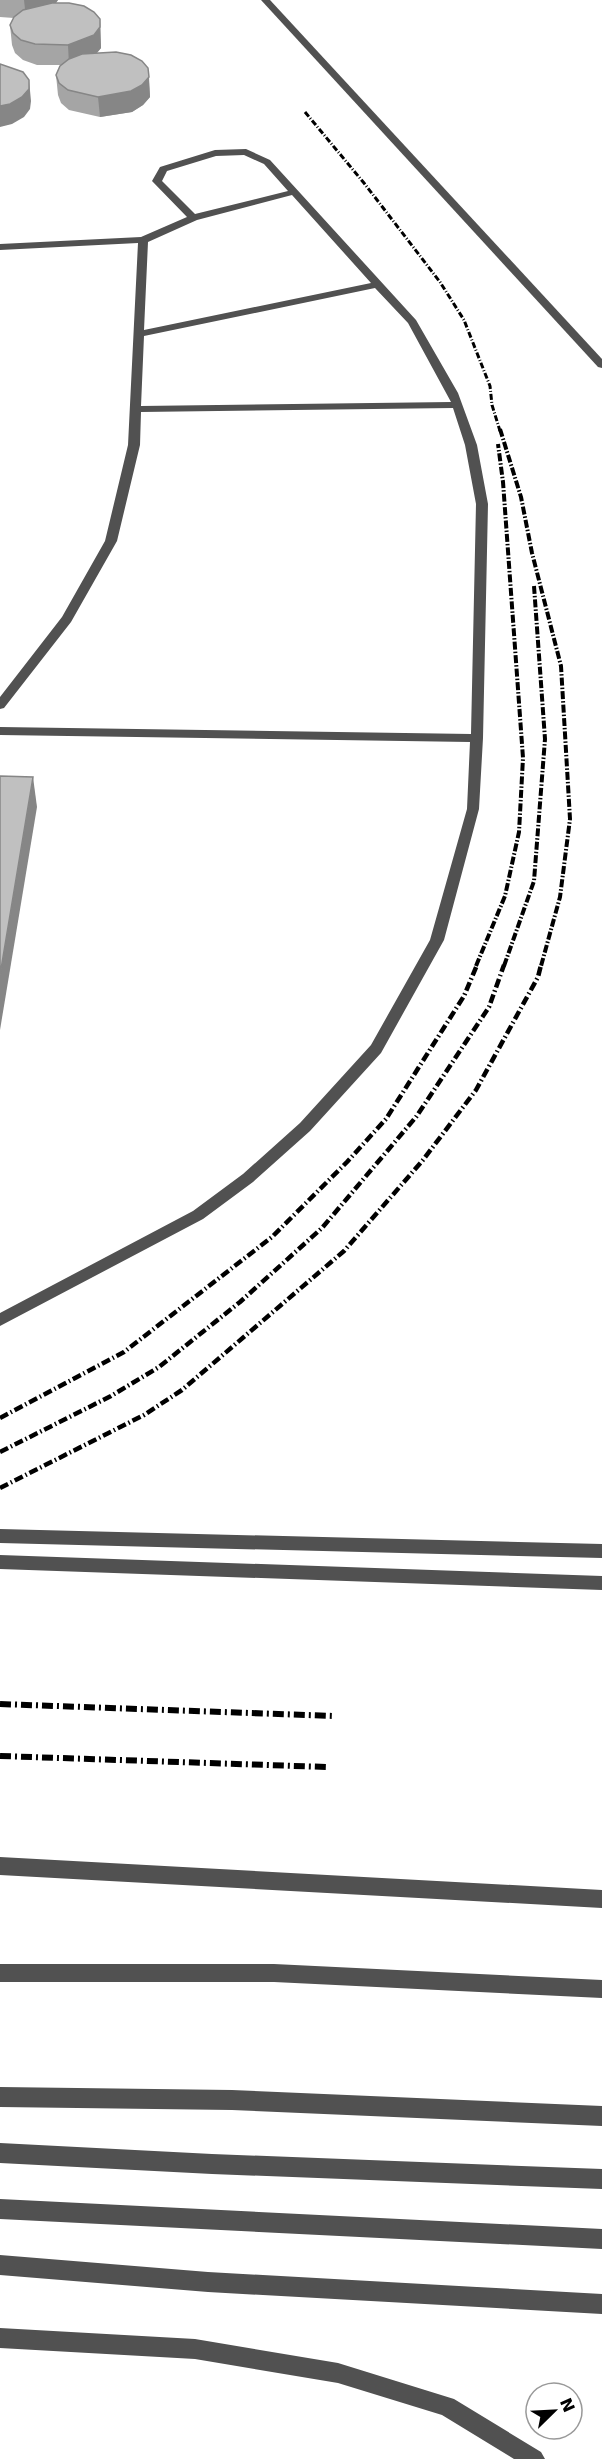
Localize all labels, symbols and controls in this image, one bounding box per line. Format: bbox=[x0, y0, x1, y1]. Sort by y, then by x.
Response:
north arrow bbox=[524, 2381, 584, 2441]
text: N bbox=[556, 2395, 579, 2415]

